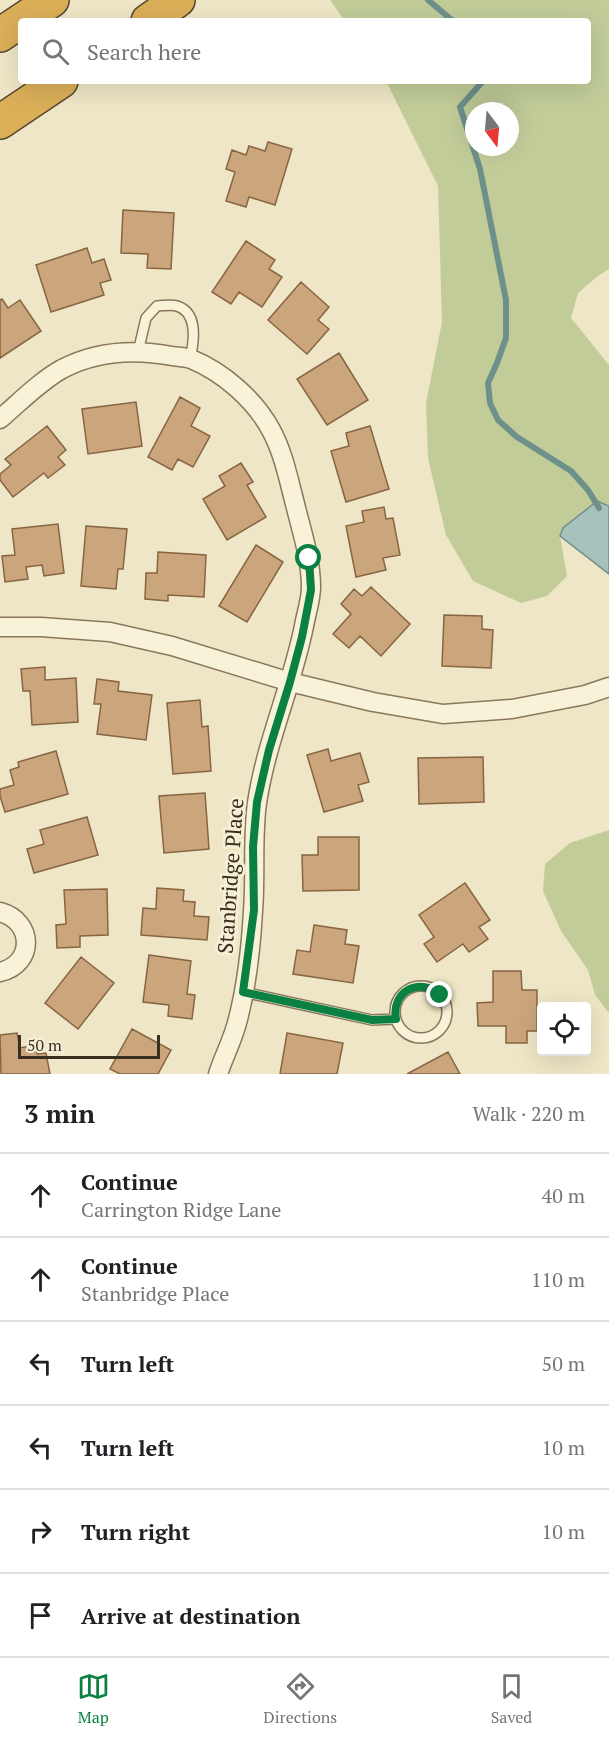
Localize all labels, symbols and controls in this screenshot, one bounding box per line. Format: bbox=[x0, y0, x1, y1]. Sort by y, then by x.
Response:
search box bbox=[18, 18, 591, 84]
icon: search bbox=[39, 35, 72, 68]
text: Search here bbox=[87, 37, 201, 66]
north arrow bbox=[465, 102, 519, 156]
route start bbox=[295, 544, 321, 570]
street label: Stanbridge Place bbox=[211, 797, 249, 955]
route end bbox=[426, 981, 452, 1007]
map controls bbox=[537, 1002, 591, 1056]
button: locate bbox=[537, 1002, 591, 1056]
scale bar bbox=[18, 1032, 160, 1060]
text: 50 m bbox=[27, 1034, 62, 1056]
text: 3 min bbox=[24, 1096, 95, 1130]
text: Walk · 220 m bbox=[473, 1100, 585, 1127]
text: Continue bbox=[81, 1167, 178, 1196]
icon: ahead bbox=[24, 1179, 57, 1212]
text: 40 m bbox=[542, 1182, 585, 1209]
text: Carrington Ridge Lane bbox=[81, 1196, 281, 1223]
text: Continue bbox=[81, 1251, 178, 1280]
icon: ahead bbox=[24, 1263, 57, 1296]
text: 110 m bbox=[531, 1266, 585, 1293]
text: Stanbridge Place bbox=[81, 1280, 229, 1307]
icon: left bbox=[24, 1347, 57, 1380]
text: Turn left bbox=[81, 1349, 174, 1378]
text: 50 m bbox=[542, 1350, 585, 1377]
icon: left bbox=[24, 1431, 57, 1464]
text: Turn left bbox=[81, 1433, 174, 1462]
text: 10 m bbox=[542, 1434, 585, 1461]
icon: right bbox=[24, 1515, 57, 1548]
text: Turn right bbox=[81, 1517, 190, 1546]
text: 10 m bbox=[542, 1518, 585, 1545]
icon: arrive bbox=[24, 1599, 57, 1632]
text: Arrive at destination bbox=[81, 1601, 300, 1630]
tab: Map bbox=[77, 1670, 110, 1728]
tab: Directions bbox=[263, 1670, 337, 1728]
tab: Saved bbox=[491, 1670, 532, 1728]

